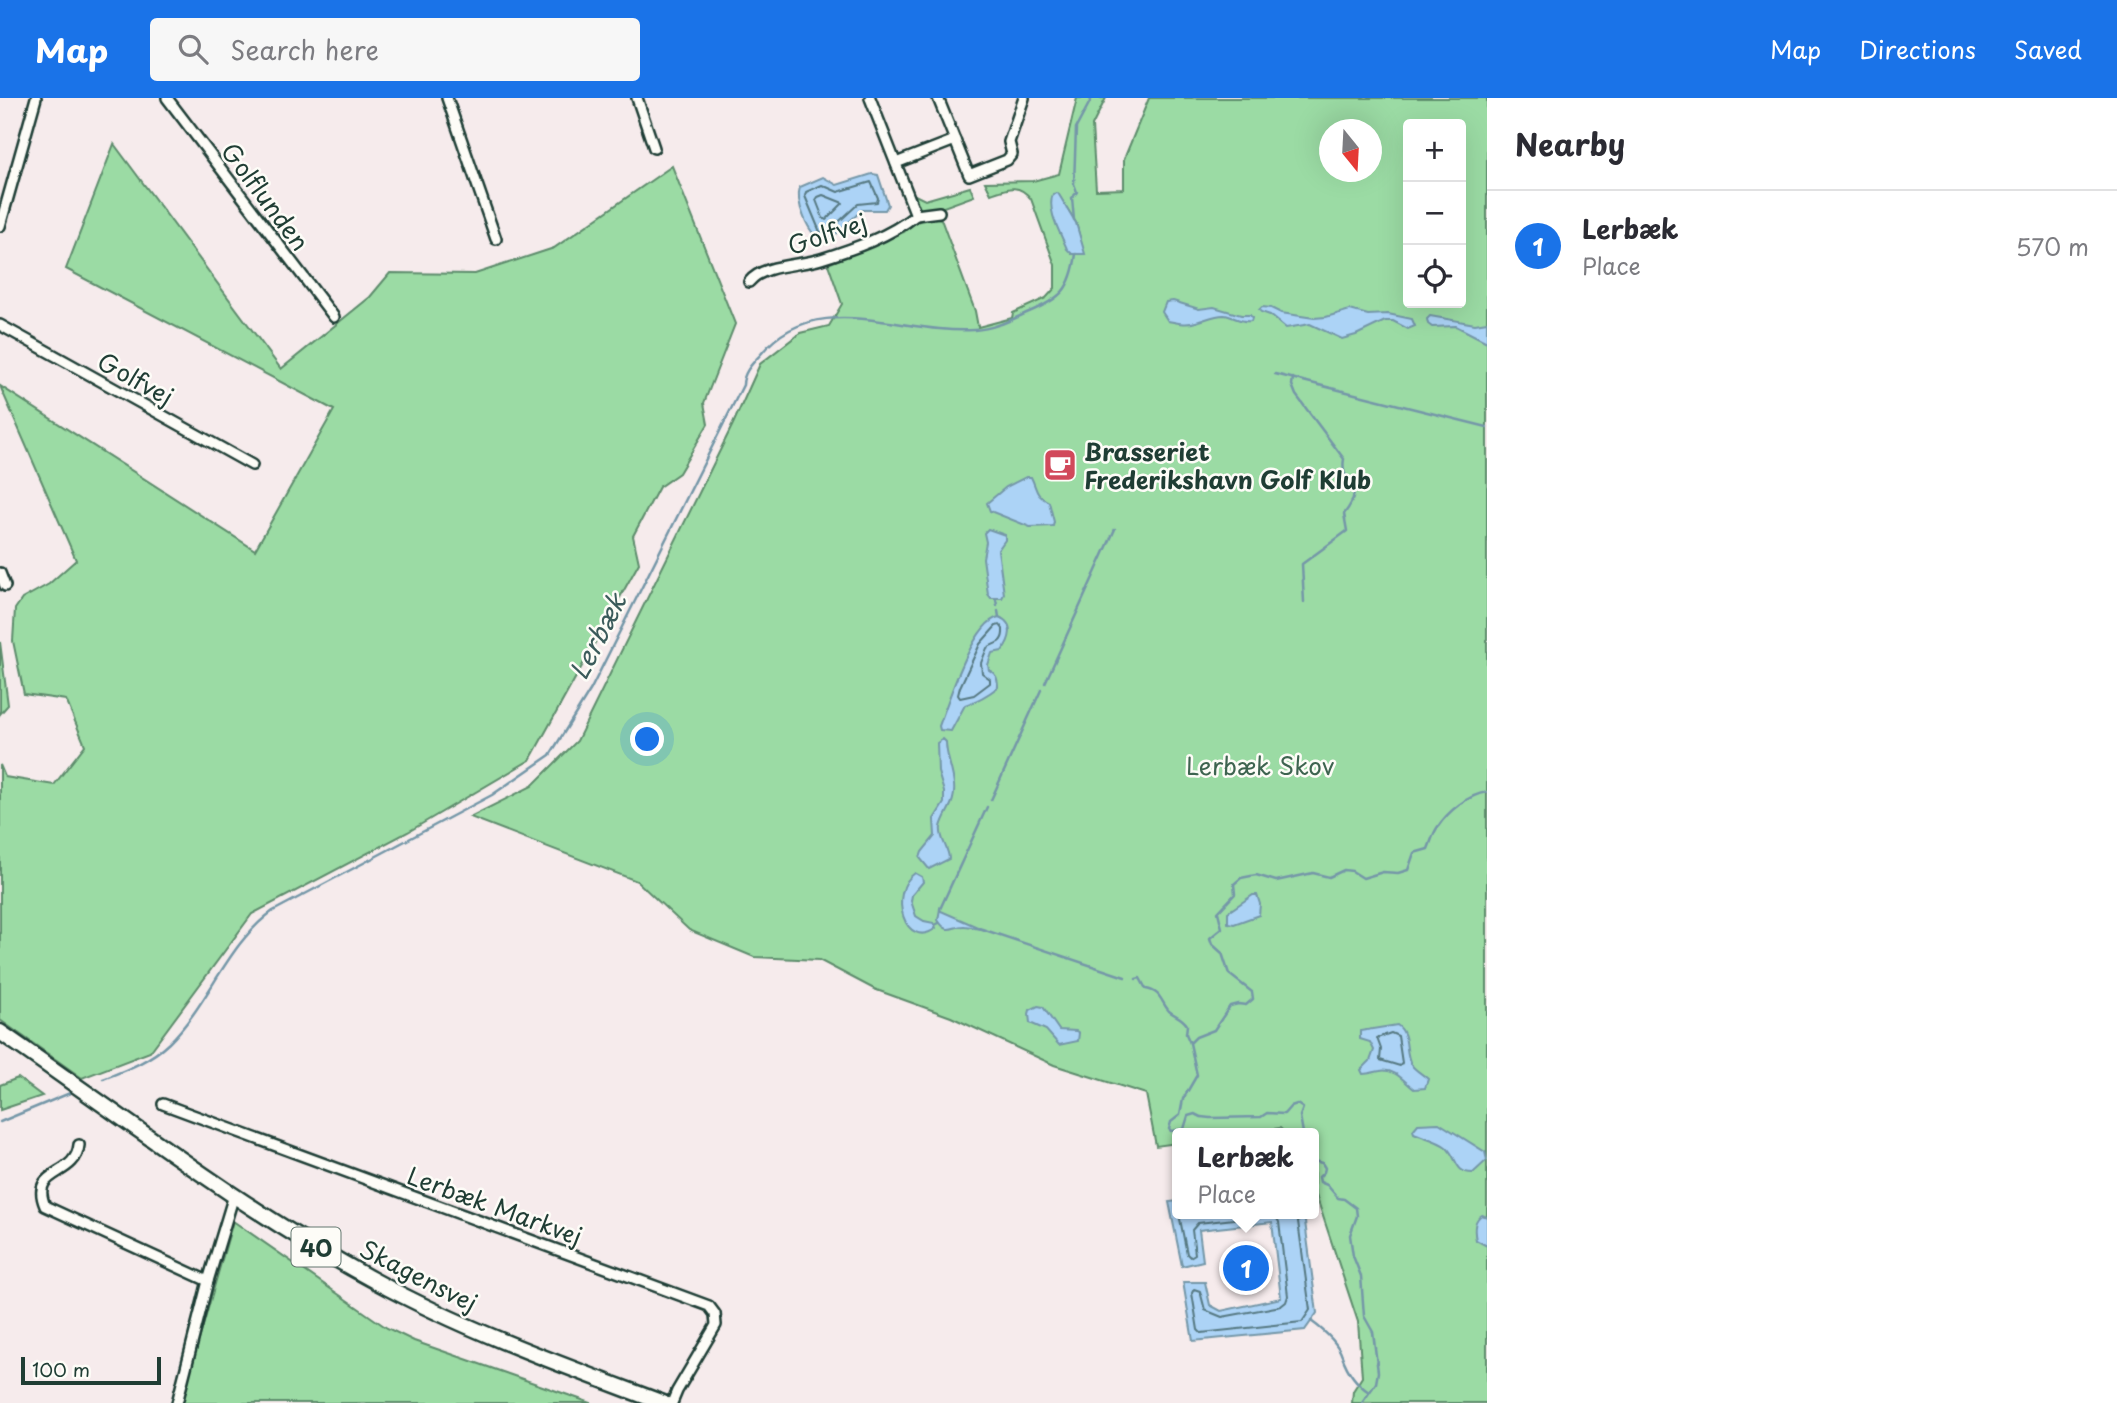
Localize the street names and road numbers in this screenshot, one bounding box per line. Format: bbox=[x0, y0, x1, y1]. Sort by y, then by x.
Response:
street label: Golflunden bbox=[213, 134, 319, 258]
street label: Golfvej bbox=[783, 203, 871, 263]
street label: Golfvej bbox=[91, 342, 181, 414]
street label: Lerbæk Markvej bbox=[402, 1157, 588, 1253]
road number: 40 bbox=[292, 1228, 340, 1266]
street label: Skagensvej bbox=[354, 1230, 484, 1320]

